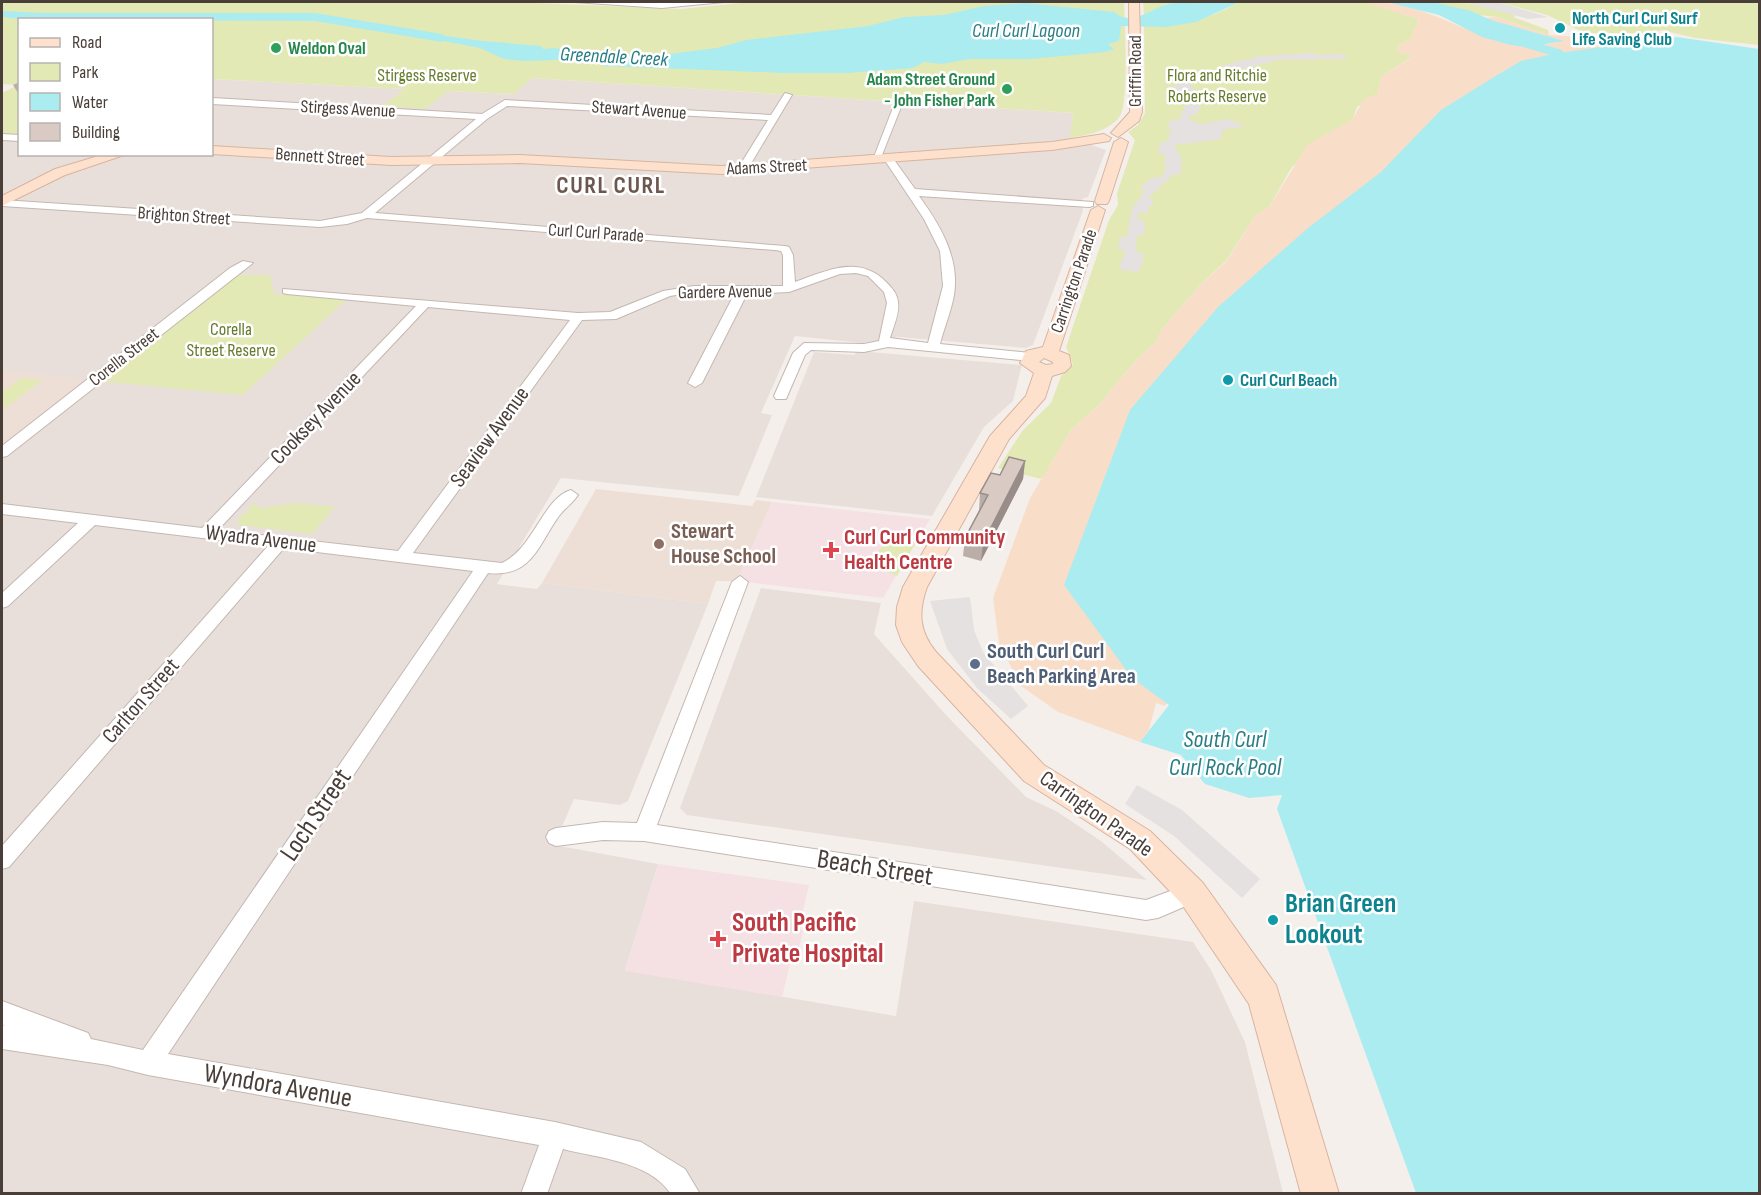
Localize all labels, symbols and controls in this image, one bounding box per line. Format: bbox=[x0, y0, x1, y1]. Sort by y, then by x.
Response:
place label: North Curl Curl Surf Life Saving Club bbox=[1572, 8, 1698, 50]
legend bbox=[18, 18, 213, 156]
water label: Curl Curl Lagoon bbox=[972, 19, 1080, 43]
marker: North Curl Curl Surf Life Saving Club bbox=[1553, 21, 1567, 35]
text: Road bbox=[72, 32, 102, 53]
street label: Griffin Road bbox=[1125, 35, 1146, 107]
place label: Weldon Oval bbox=[288, 38, 366, 59]
marker: Weldon Oval bbox=[269, 41, 283, 55]
water label: Greendale Creek bbox=[560, 42, 669, 72]
text: Park bbox=[72, 62, 98, 83]
park label: Stirgess Reserve bbox=[377, 65, 477, 86]
park label: Flora and Ritchie Roberts Reserve bbox=[1167, 65, 1267, 107]
place label: Adam Street Ground - John Fisher Park bbox=[866, 69, 995, 111]
marker: Adam Street Ground - John Fisher Park bbox=[1000, 82, 1014, 96]
text: Water bbox=[72, 92, 108, 113]
street label: Stirgess Avenue bbox=[300, 96, 396, 122]
street label: Stewart Avenue bbox=[591, 96, 687, 124]
text: Building bbox=[72, 122, 120, 143]
street label: Bennett Street bbox=[275, 143, 366, 171]
street label: Adams Street bbox=[725, 154, 808, 180]
district label: CURL CURL bbox=[556, 171, 666, 200]
street label: Brighton Street bbox=[137, 202, 232, 230]
street label: Curl Curl Parade bbox=[547, 219, 645, 247]
street label: Carrington Parade bbox=[1046, 226, 1102, 336]
street label: Gardere Avenue bbox=[678, 281, 772, 303]
park label: Corella Street Reserve bbox=[186, 319, 276, 361]
street label: Corella Street bbox=[85, 323, 163, 391]
street label: Cooksey Avenue bbox=[265, 366, 367, 470]
place label: Curl Curl Beach bbox=[1240, 370, 1337, 391]
marker: Curl Curl Beach bbox=[1221, 373, 1235, 387]
street label: Seaview Avenue bbox=[445, 381, 535, 493]
place label: Stewart House School bbox=[671, 518, 776, 570]
street label: Wyadra Avenue bbox=[204, 519, 318, 559]
place label: Curl Curl Community Health Centre bbox=[844, 524, 1005, 576]
marker: Stewart House School bbox=[652, 537, 666, 551]
marker: Curl Curl Community Health Centre bbox=[822, 541, 840, 559]
place label: South Curl Curl Beach Parking Area bbox=[987, 638, 1136, 690]
street label: Carlton Street bbox=[97, 653, 186, 749]
marker: South Curl Curl Beach Parking Area bbox=[968, 657, 982, 671]
water label: South Curl Curl Rock Pool bbox=[1169, 725, 1282, 782]
street label: Loch Street bbox=[274, 763, 358, 867]
street label: Carrington Parade bbox=[1034, 765, 1158, 863]
street label: Beach Street bbox=[815, 843, 935, 893]
place label: Brian Green Lookout bbox=[1285, 888, 1396, 951]
place label: South Pacific Private Hospital bbox=[732, 907, 884, 970]
marker: Brian Green Lookout bbox=[1266, 913, 1280, 927]
marker: South Pacific Private Hospital bbox=[709, 930, 727, 948]
street label: Wyndora Avenue bbox=[201, 1057, 355, 1115]

